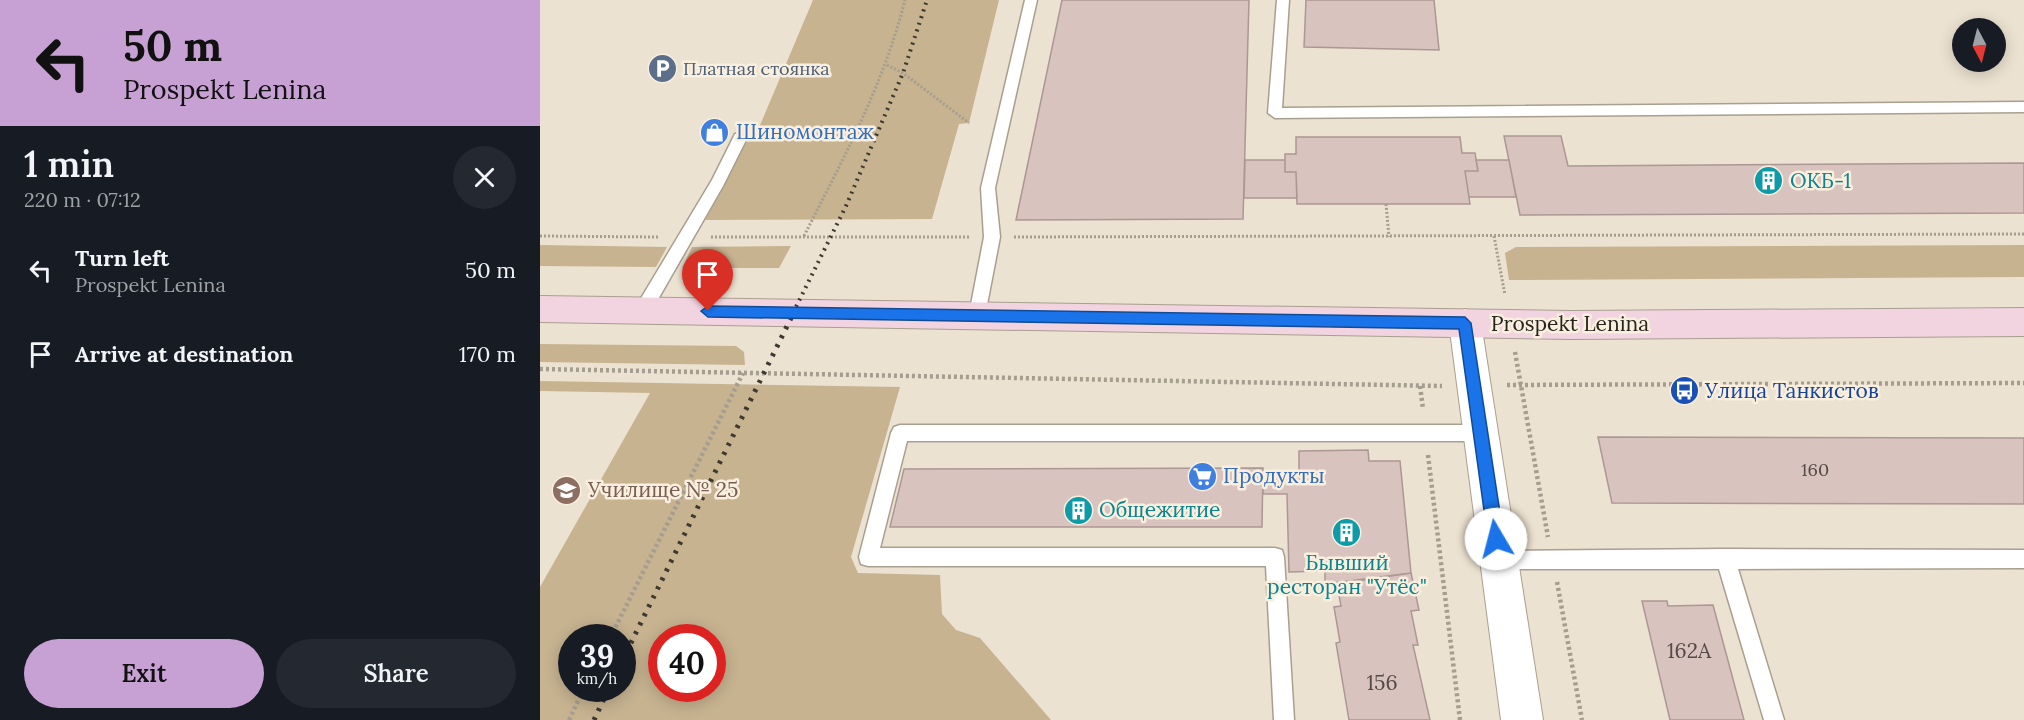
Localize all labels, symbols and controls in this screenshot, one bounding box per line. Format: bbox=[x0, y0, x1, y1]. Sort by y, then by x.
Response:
north arrow bbox=[1952, 18, 2006, 72]
map controls bbox=[1952, 18, 2006, 72]
text: 50 m bbox=[123, 19, 222, 73]
icon: left bbox=[24, 24, 102, 102]
parking icon: Платная стоянка bbox=[646, 53, 678, 85]
place label: Платная стоянка bbox=[683, 57, 830, 80]
text: Prospekt Lenina bbox=[123, 72, 327, 106]
shop icon: Шиномонтаж bbox=[699, 116, 731, 148]
place label: Шиномонтаж bbox=[736, 118, 875, 145]
text: 1 min bbox=[24, 141, 114, 187]
button: close bbox=[453, 146, 516, 209]
building icon: ОКБ-1 bbox=[1753, 165, 1785, 197]
place label: ОКБ-1 bbox=[1790, 167, 1851, 194]
text: 220 m · 07:12 bbox=[24, 187, 141, 212]
text: Turn left bbox=[75, 244, 169, 272]
pin bbox=[682, 249, 733, 311]
icon: left bbox=[24, 254, 57, 287]
text: 50 m bbox=[465, 256, 516, 284]
icon: arrive bbox=[691, 258, 724, 291]
text: Prospekt Lenina bbox=[75, 272, 226, 297]
street label: Prospekt Lenina bbox=[1491, 310, 1649, 337]
icon: arrive bbox=[24, 338, 57, 371]
text: Arrive at destination bbox=[75, 340, 293, 368]
text: 170 m bbox=[459, 340, 516, 368]
bus stop icon: Улица Танкистов bbox=[1668, 375, 1700, 407]
place label: Улица Танкистов bbox=[1704, 377, 1879, 404]
house number: 160 bbox=[1801, 458, 1829, 481]
supermarket icon: Продукты bbox=[1186, 460, 1218, 492]
place label: Продукты bbox=[1223, 462, 1325, 489]
school or university icon: Училище № 25 bbox=[551, 474, 583, 506]
place label: Училище № 25 bbox=[587, 476, 738, 503]
building icon: Общежитие bbox=[1062, 494, 1094, 526]
place label: Общежитие bbox=[1099, 496, 1220, 523]
position arrow bbox=[1464, 507, 1528, 571]
building icon: Бывший ресторан "Утёс" bbox=[1331, 516, 1363, 548]
place label: Бывший ресторан "Утёс" bbox=[1267, 549, 1427, 600]
speed limit sign: 40 bbox=[648, 624, 726, 702]
text: 39 bbox=[580, 637, 614, 675]
house number: 162А bbox=[1667, 637, 1712, 664]
button: Exit bbox=[24, 639, 264, 708]
button: Share bbox=[276, 639, 516, 708]
text: km/h bbox=[577, 669, 617, 688]
house number: 156 bbox=[1366, 669, 1398, 696]

